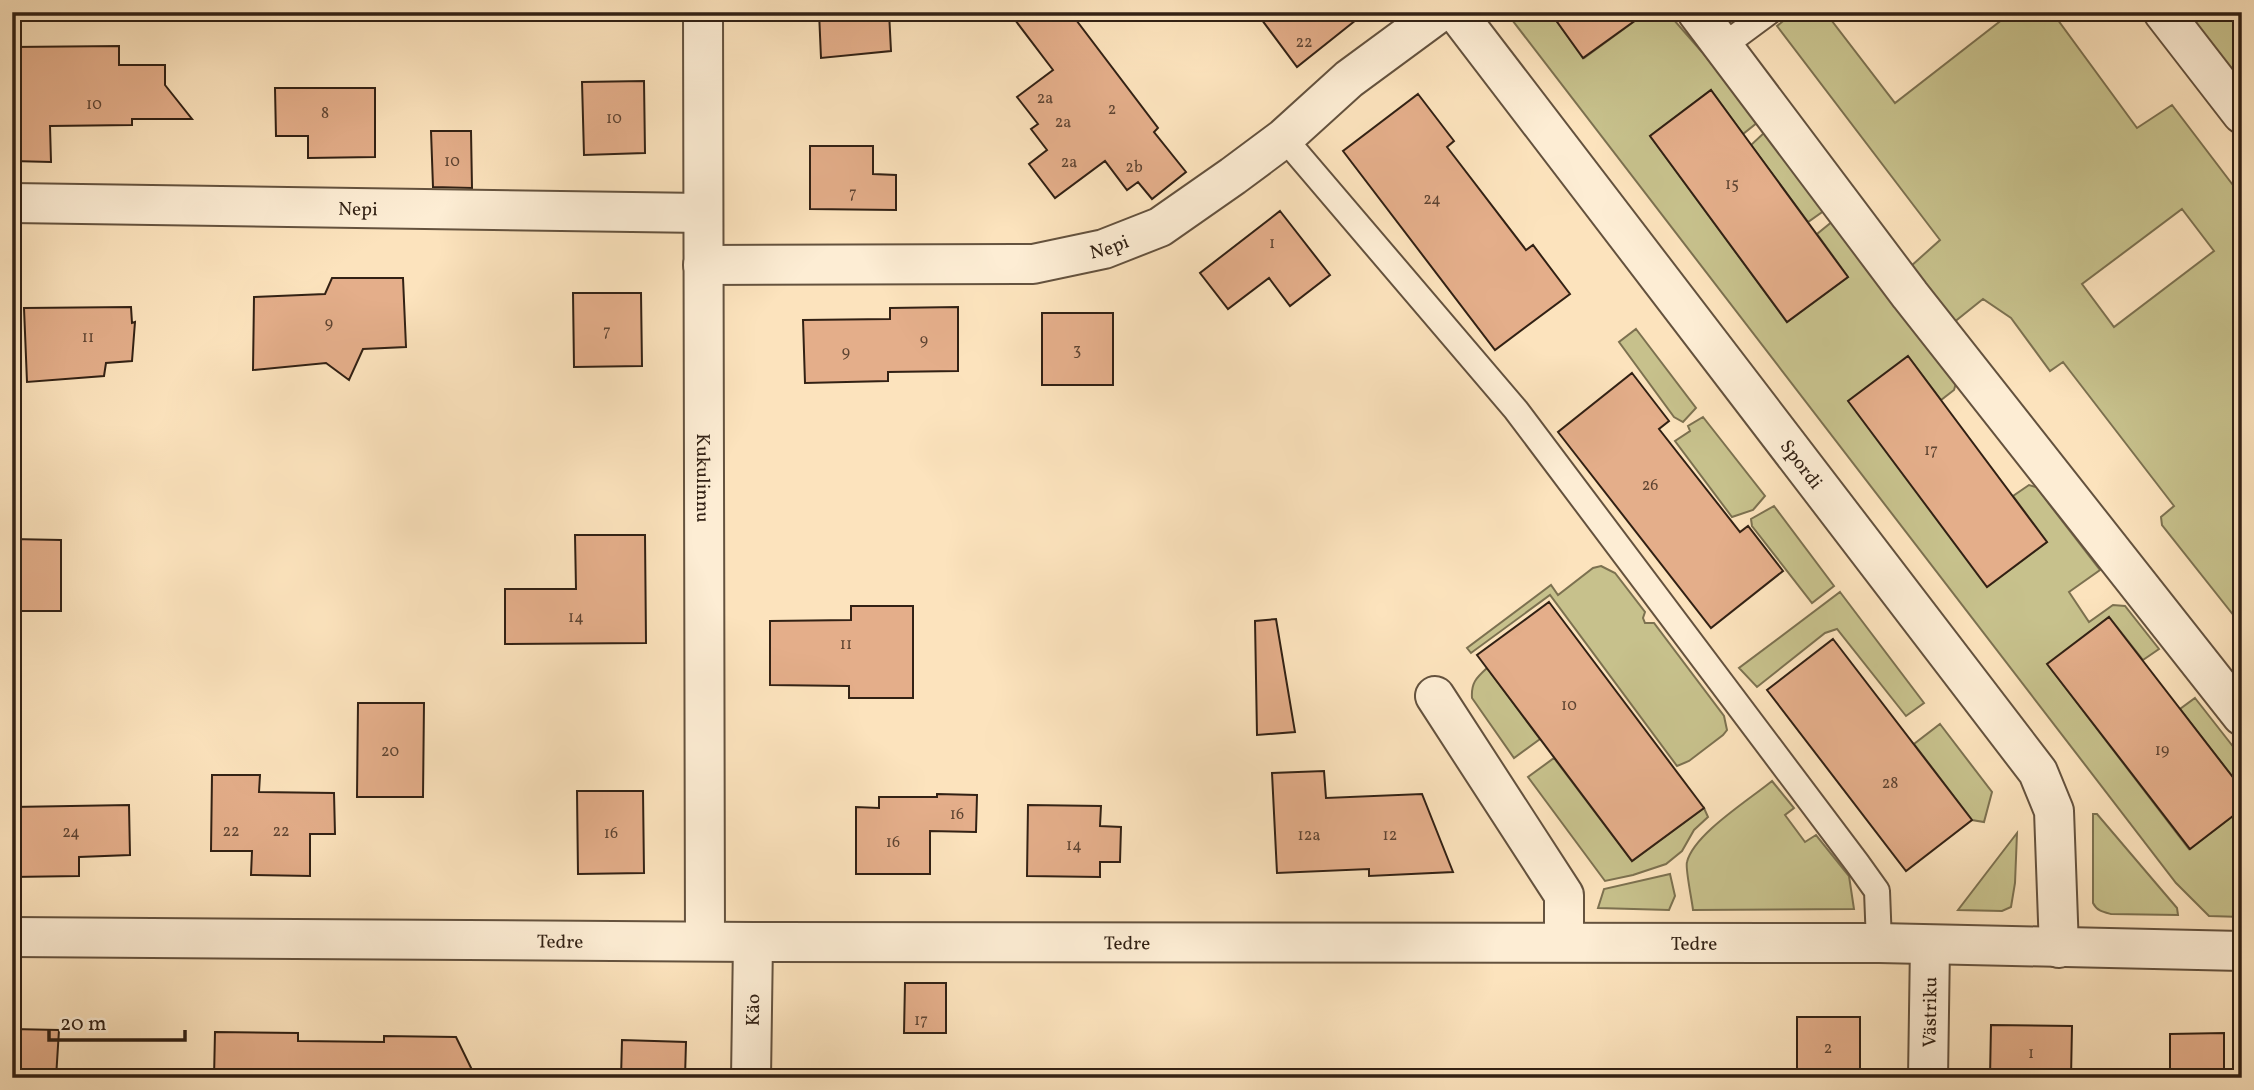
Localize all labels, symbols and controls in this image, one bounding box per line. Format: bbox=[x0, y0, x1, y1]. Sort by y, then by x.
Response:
house number: 22 bbox=[1295, 32, 1313, 54]
house number: 2a bbox=[1037, 88, 1053, 110]
house number: 10 bbox=[86, 94, 102, 116]
house number: 2 bbox=[1108, 99, 1116, 121]
house number: 8 bbox=[321, 103, 329, 125]
house number: 10 bbox=[606, 108, 622, 130]
house number: 2a bbox=[1055, 112, 1071, 134]
house number: 10 bbox=[444, 151, 460, 173]
house number: 2a bbox=[1061, 152, 1077, 174]
house number: 2b bbox=[1125, 157, 1143, 179]
house number: 15 bbox=[1725, 174, 1739, 196]
house number: 7 bbox=[849, 183, 857, 205]
house number: 24 bbox=[1423, 189, 1441, 211]
street label: Nepi bbox=[338, 197, 378, 223]
street label: Nepi bbox=[1088, 229, 1133, 267]
house number: 1 bbox=[1269, 233, 1275, 255]
house number: 9 bbox=[325, 313, 333, 335]
house number: 7 bbox=[603, 321, 611, 343]
house number: 11 bbox=[82, 327, 94, 349]
house number: 9 bbox=[920, 330, 928, 352]
house number: 3 bbox=[1073, 340, 1081, 362]
house number: 9 bbox=[842, 342, 850, 364]
street label: Kukulinnu bbox=[689, 433, 715, 523]
street label: Spordi bbox=[1773, 435, 1828, 495]
house number: 17 bbox=[1924, 440, 1938, 462]
house number: 26 bbox=[1642, 475, 1658, 497]
house number: 14 bbox=[568, 607, 584, 629]
house number: 11 bbox=[840, 634, 852, 656]
house number: 10 bbox=[1561, 695, 1577, 717]
house number: 19 bbox=[2155, 740, 2169, 762]
house number: 20 bbox=[381, 741, 399, 763]
house number: 28 bbox=[1882, 773, 1898, 795]
house number: 16 bbox=[950, 804, 964, 826]
house number: 22 bbox=[222, 821, 240, 843]
house number: 22 bbox=[272, 821, 290, 843]
house number: 24 bbox=[62, 822, 80, 844]
house number: 16 bbox=[604, 823, 618, 845]
house number: 12a bbox=[1298, 825, 1320, 847]
house number: 12 bbox=[1383, 825, 1397, 847]
house number: 16 bbox=[886, 832, 900, 854]
house number: 14 bbox=[1066, 835, 1082, 857]
street label: Tedre bbox=[537, 930, 583, 956]
street label: Tedre bbox=[1104, 931, 1150, 957]
street label: Tedre bbox=[1671, 932, 1717, 958]
street label: Västriku bbox=[1917, 976, 1945, 1048]
street label: Käo bbox=[741, 994, 767, 1026]
scale bar bbox=[49, 999, 186, 1043]
text: 20 m bbox=[60, 1010, 106, 1039]
house number: 17 bbox=[914, 1010, 928, 1032]
house number: 2 bbox=[1824, 1038, 1832, 1060]
house number: 1 bbox=[2028, 1043, 2034, 1065]

